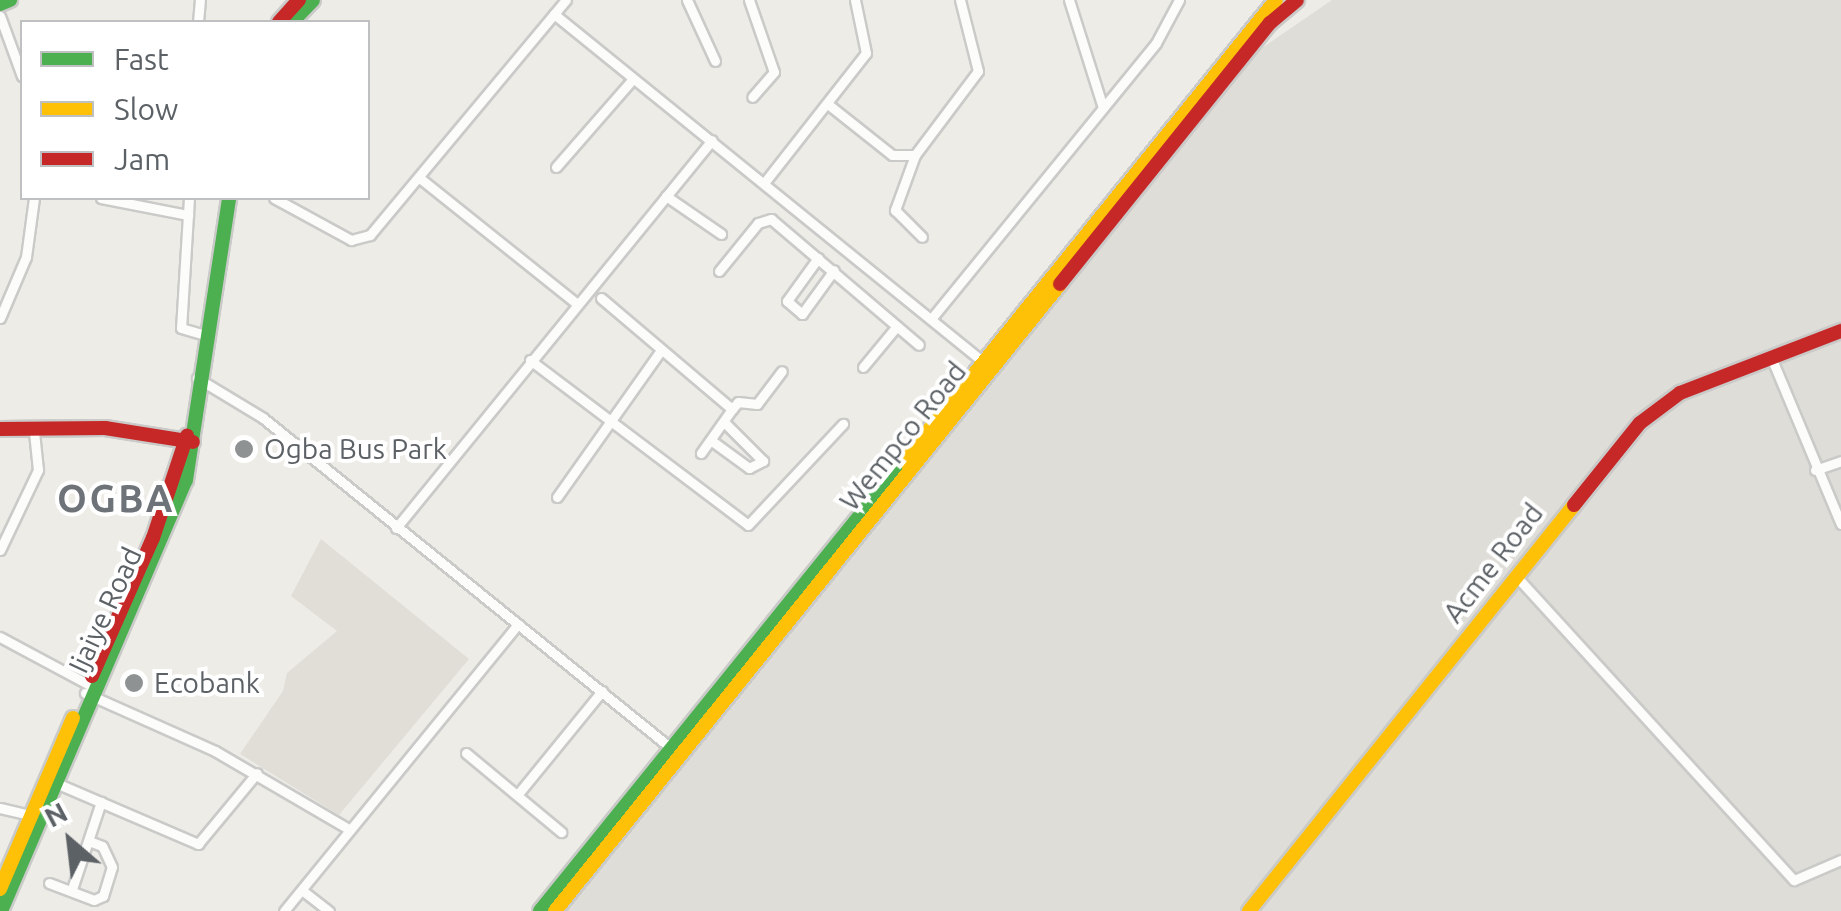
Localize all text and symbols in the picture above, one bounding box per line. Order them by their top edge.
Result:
legend [20,20,370,200]
text: Fast [114,42,169,76]
text: Slow [114,92,178,126]
text: Jam [114,142,170,176]
street label: Wempco Road [833,355,973,517]
place label: Ogba Bus Park [264,432,447,466]
marker: Ogba Bus Park [233,438,255,460]
district label: OGBA [57,476,175,522]
street label: Acme Road [1436,497,1550,629]
street label: Ijaiye Road [61,542,149,678]
place label: Ecobank [154,666,260,700]
marker: Ecobank [123,672,145,694]
north arrow [20,791,120,891]
text: N [39,795,72,833]

